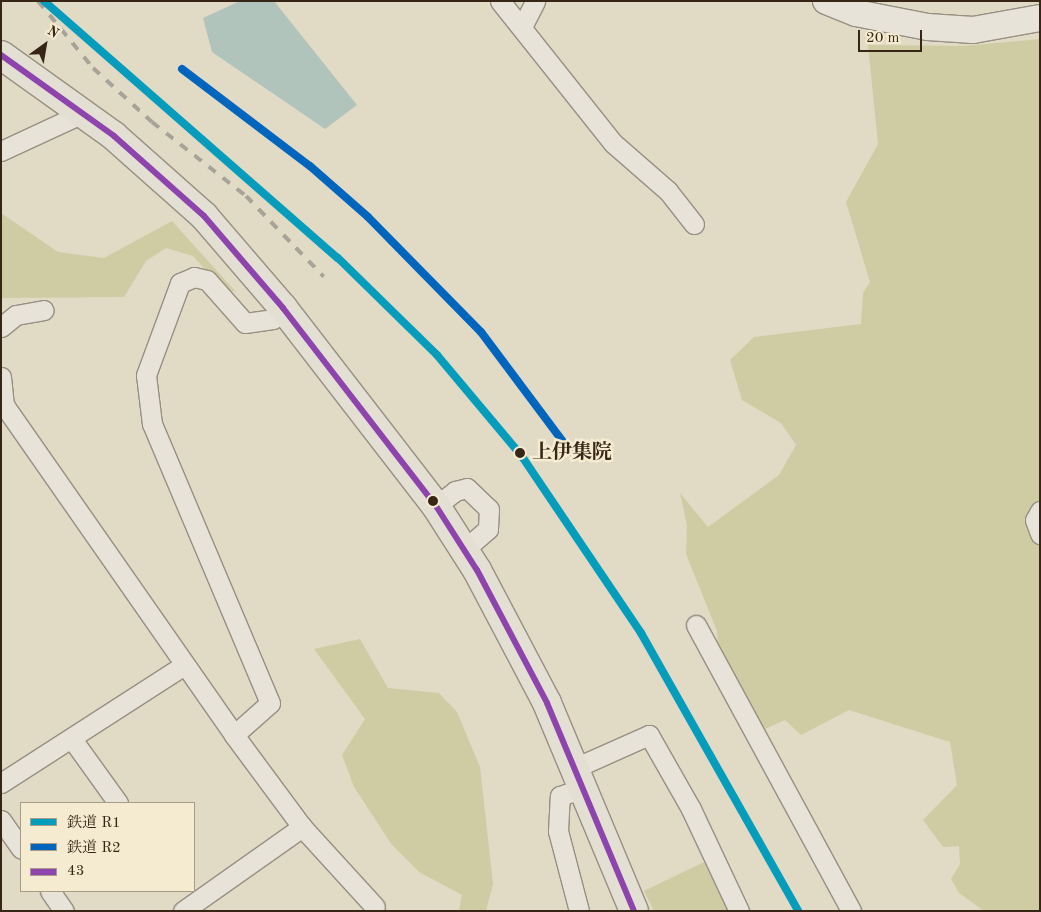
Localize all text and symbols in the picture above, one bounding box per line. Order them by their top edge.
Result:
north arrow [20,20,70,70]
scale bar [861,20,925,52]
text: N [45,24,61,41]
text: 20 m [866,31,900,46]
place label: 上伊集院 [532,441,612,465]
marker: 上伊集院 [511,444,529,462]
unlabelled marker [428,496,438,506]
legend [20,802,195,892]
text: 鉄道 R1 [67,816,121,831]
text: 鉄道 R2 [67,841,121,856]
text: 43 [67,864,84,879]

